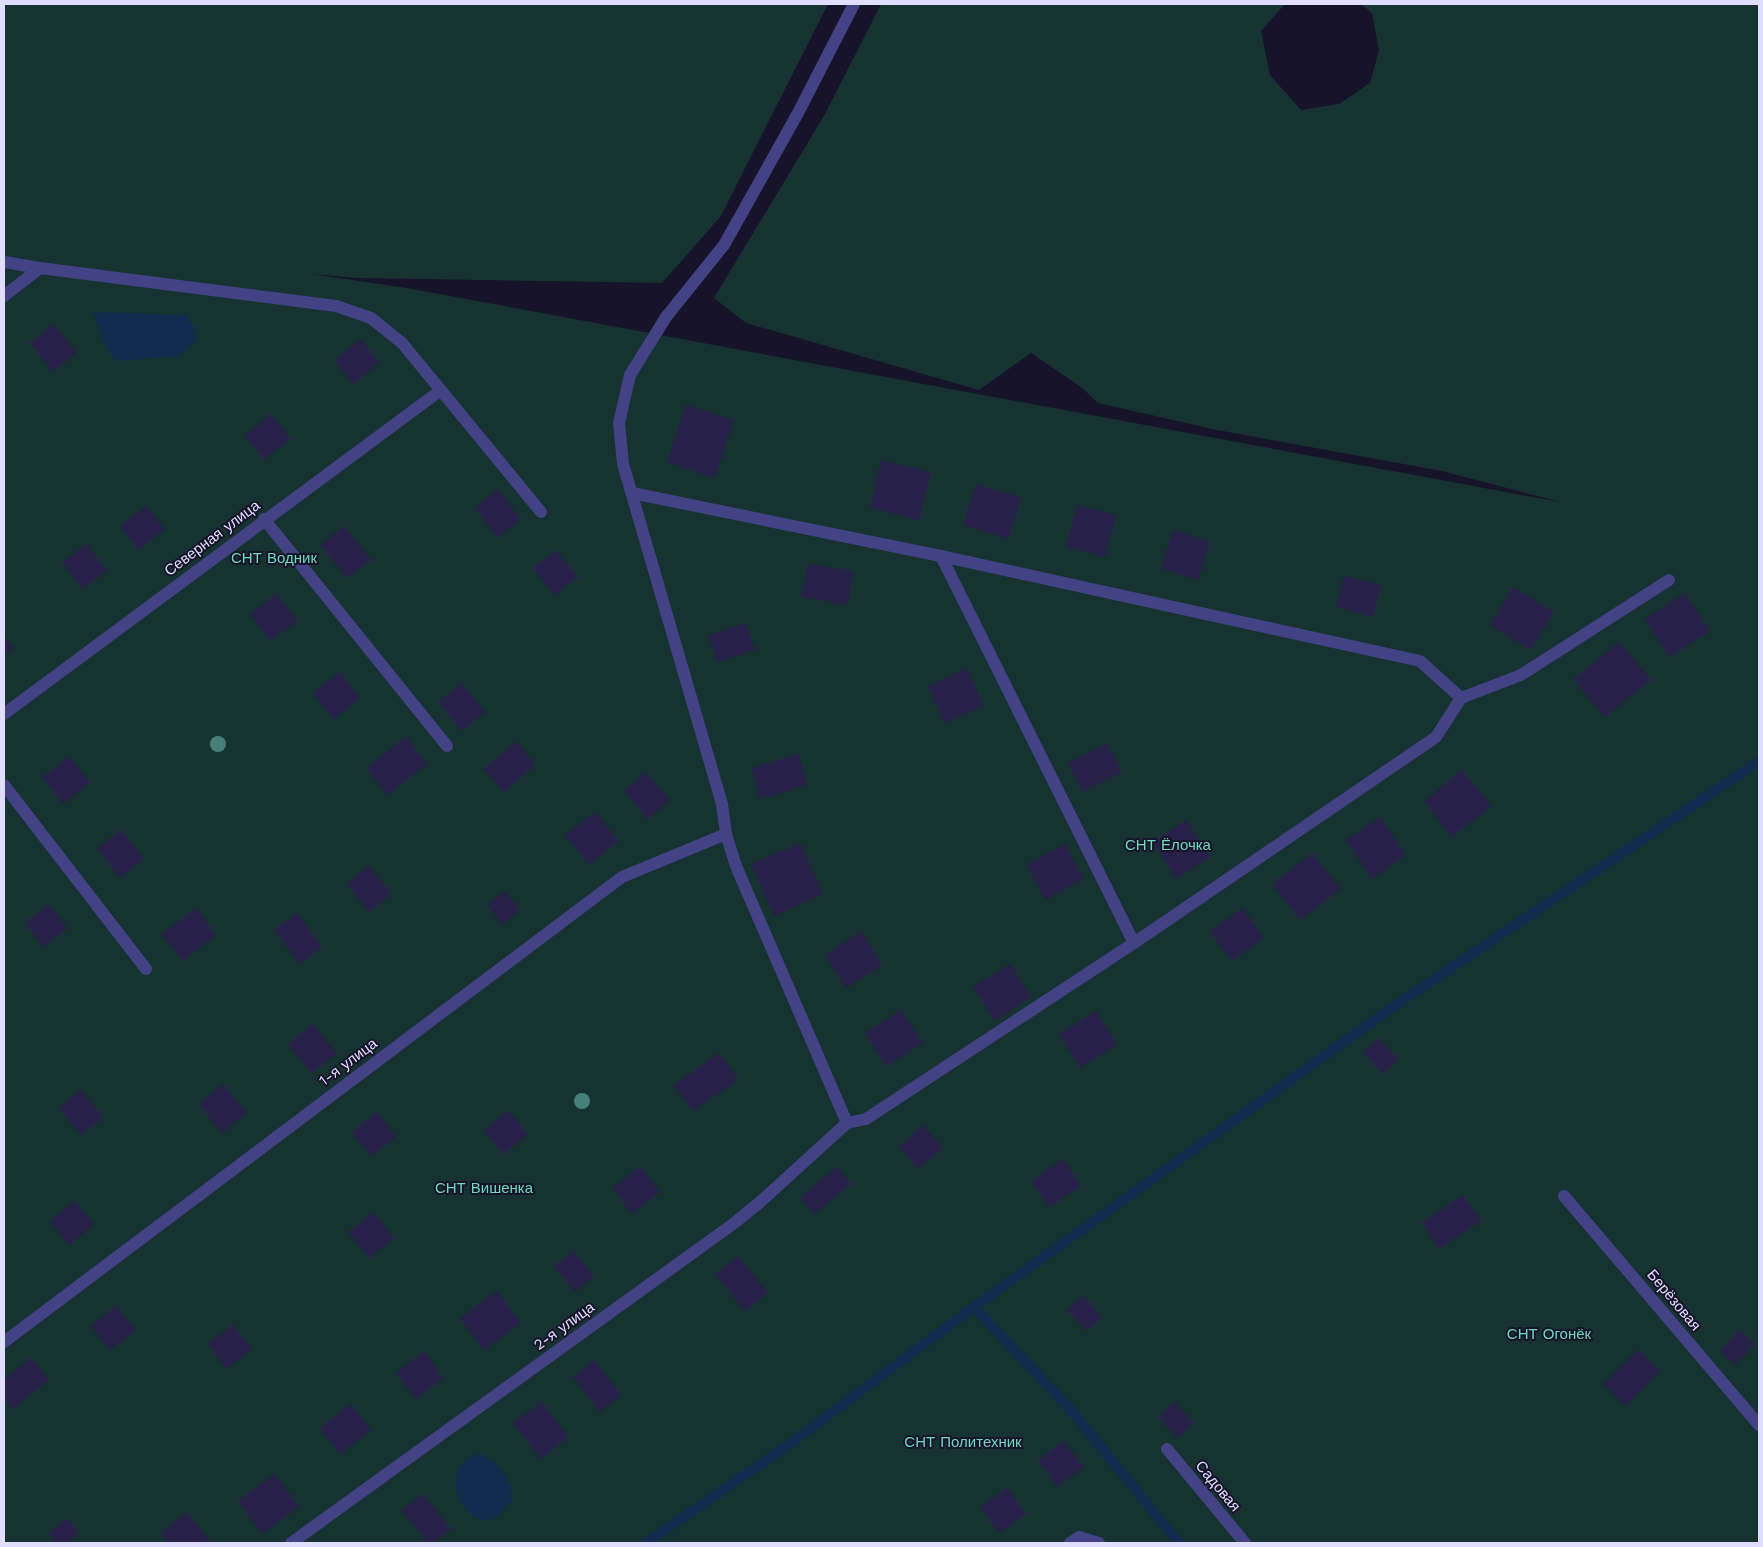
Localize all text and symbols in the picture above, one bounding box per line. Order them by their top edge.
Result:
street label: Северная улица [161,496,264,580]
park label: СНТ Водник [231,549,317,567]
park label: СНТ Ёлочка [1125,836,1212,854]
street label: 1-я улица [315,1034,381,1090]
park label: СНТ Вишенка [435,1179,534,1197]
street label: Берёзовая [1643,1266,1705,1334]
street label: 2-я улица [530,1298,598,1354]
park label: СНТ Огонёк [1507,1325,1592,1343]
park label: СНТ Политехник [904,1433,1022,1451]
street label: Садовая [1192,1457,1244,1515]

